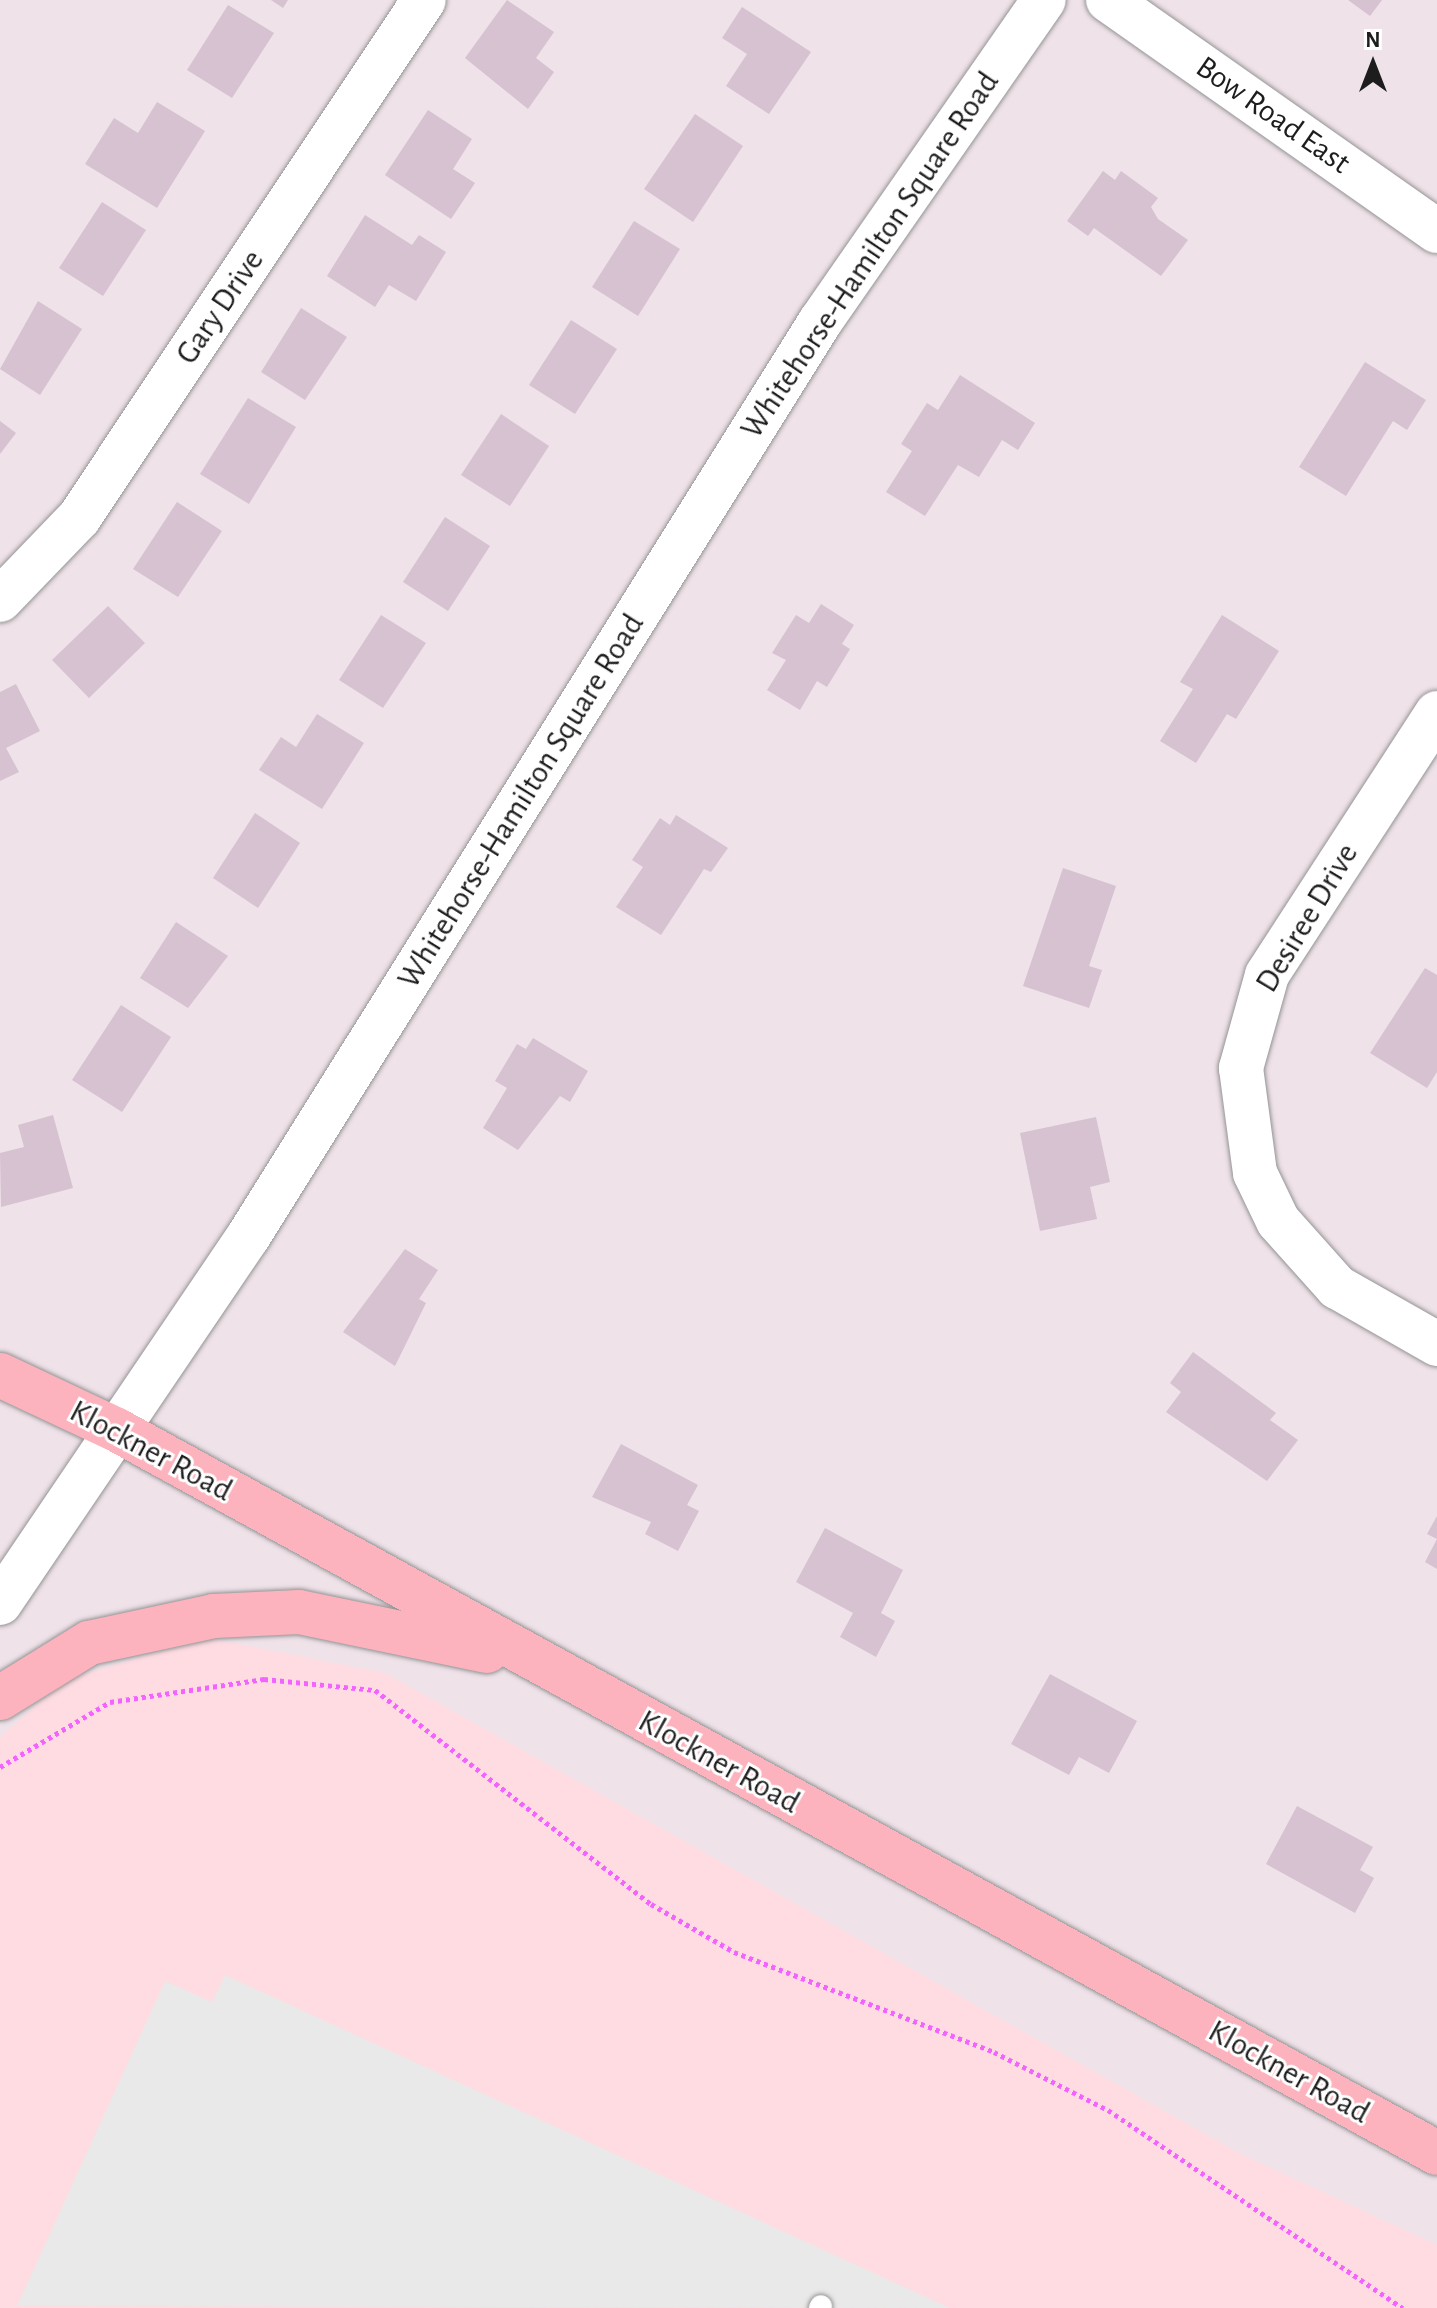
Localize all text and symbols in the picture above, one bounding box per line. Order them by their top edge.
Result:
north arrow [1333,24,1413,104]
text: N [1365,29,1381,51]
street label: Bow Road East [1188,48,1358,182]
street label: Whitehorse-Hamilton Square Road [733,64,1007,446]
street label: Gary Drive [168,243,272,371]
street label: Whitehorse-Hamilton Square Road [390,607,652,995]
street label: Desiree Drive [1248,837,1366,999]
street label: Klockner Road [63,1392,239,1510]
street label: Klockner Road [632,1702,806,1822]
street label: Klockner Road [1202,2012,1376,2132]

